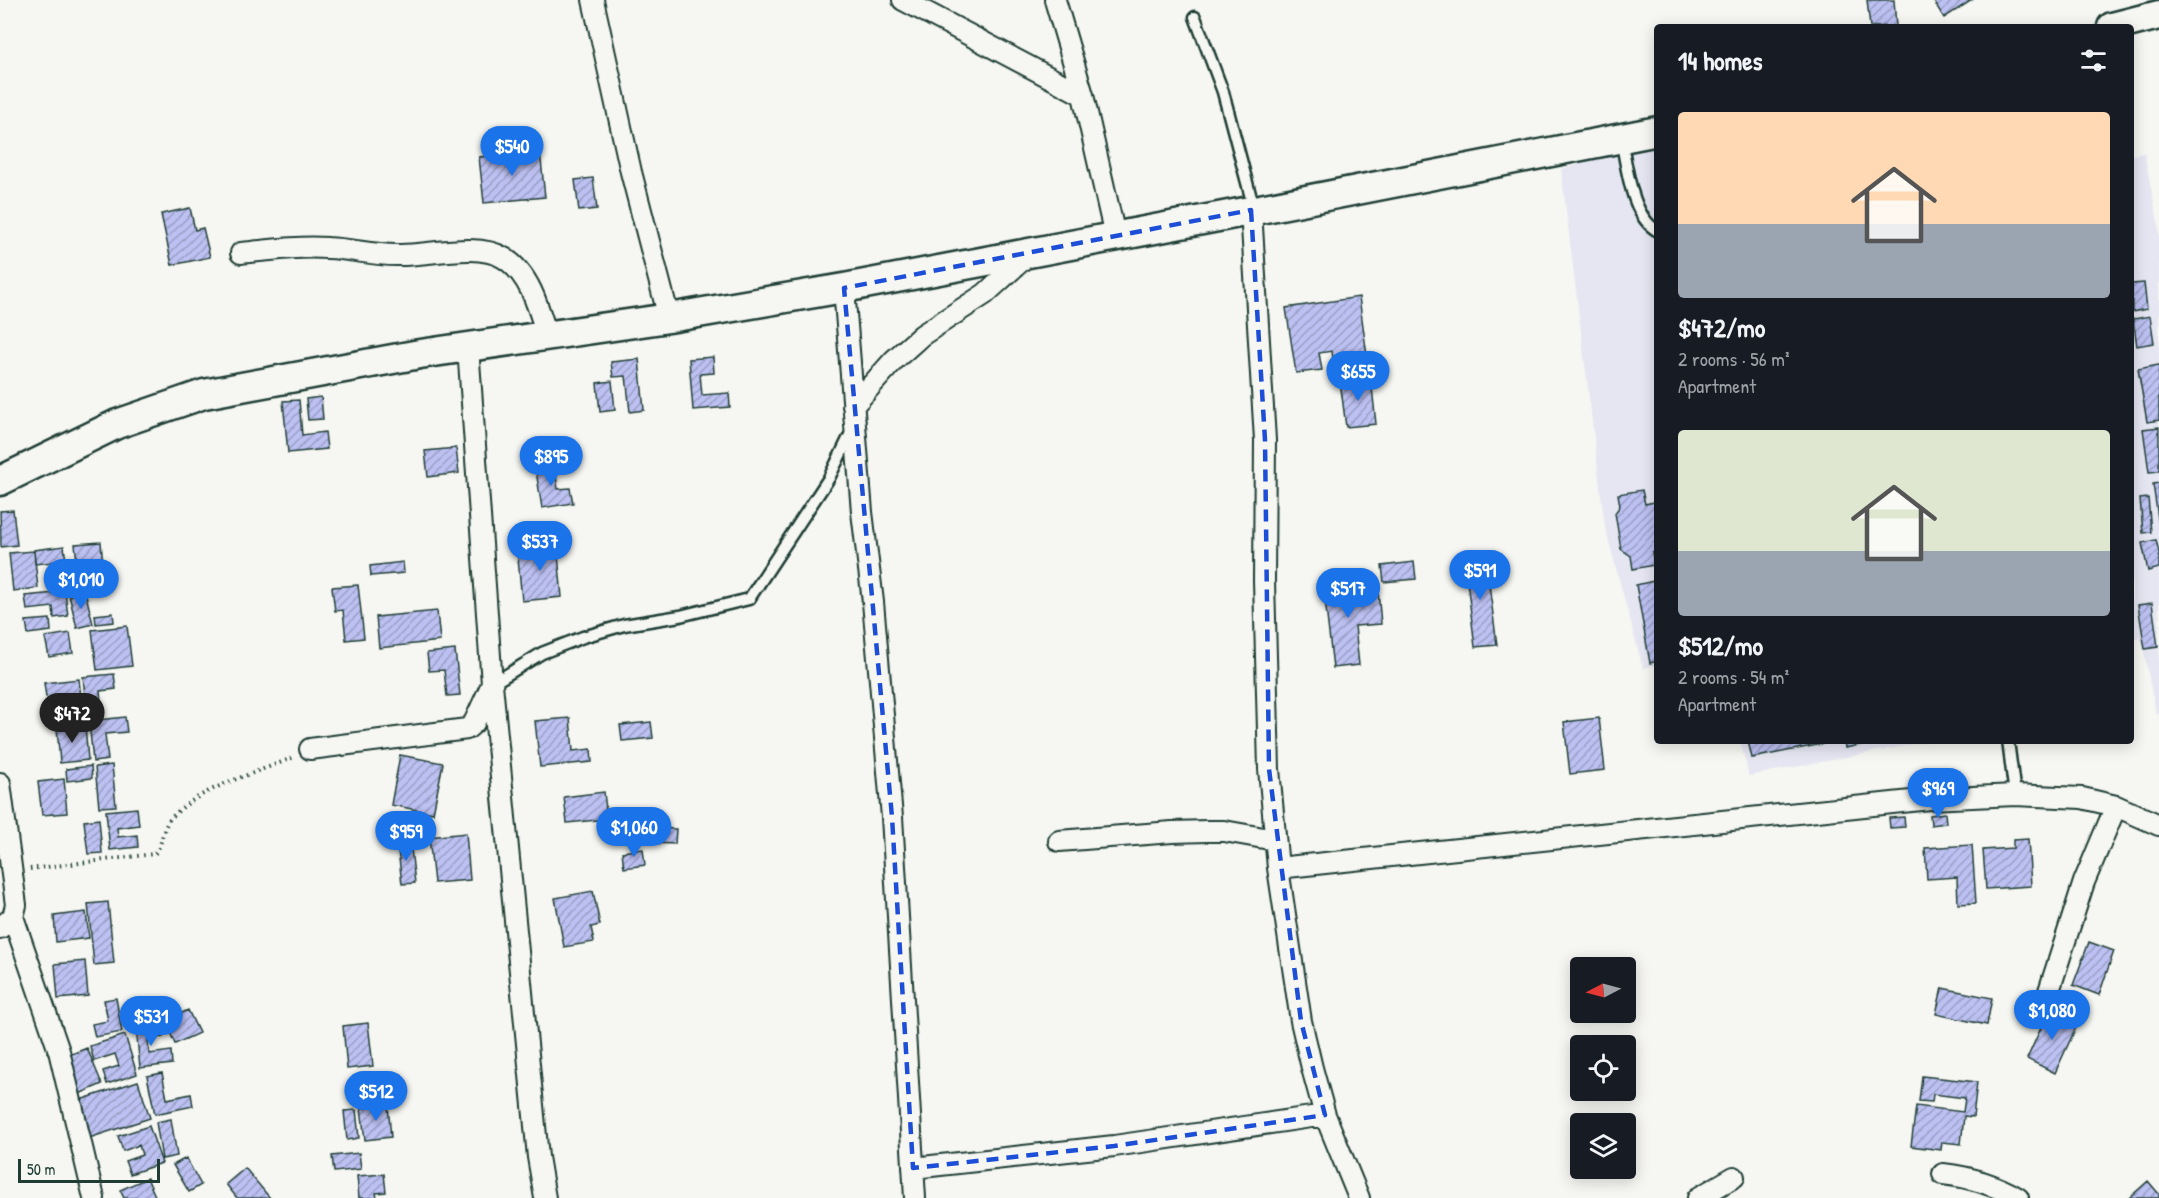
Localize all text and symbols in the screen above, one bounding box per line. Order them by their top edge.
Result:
text: 14 homes [1678,43,1763,78]
icon: filters [2077,44,2110,77]
pin: $540 [476,126,548,177]
text: $540 [494,132,530,159]
icon: home [1840,151,1948,259]
text: $472/mo [1678,310,1765,345]
text: 2 rooms · 56 m² [1678,345,1790,372]
pin: $655 [1322,351,1394,402]
text: $655 [1340,357,1376,384]
text: Apartment [1678,372,1756,399]
pin: $895 [515,436,587,487]
text: $895 [534,442,568,469]
icon: home [1840,469,1948,577]
pin: $537 [504,521,576,572]
text: $537 [521,527,559,554]
pin: $591 [1444,550,1516,601]
text: $591 [1463,556,1497,583]
pin: $1,010 [32,559,130,610]
text: $1,010 [58,565,104,592]
pin: $517 [1312,568,1384,619]
text: $517 [1330,574,1366,601]
text: $512/mo [1678,628,1763,663]
text: 2 rooms · 54 m² [1678,663,1789,690]
text: Apartment [1678,690,1756,717]
pin: $472 [36,693,108,744]
text: $472 [54,699,90,726]
pin: $969 [1902,768,1974,819]
text: $969 [1922,774,1954,801]
pin: $1,060 [585,807,683,858]
pin: $959 [370,811,442,862]
text: $1,060 [610,813,658,840]
text: $959 [389,817,423,844]
north arrow [1570,957,1636,1023]
map controls [1570,957,1636,1179]
pin: $1,080 [2003,990,2101,1041]
pin: $531 [115,996,187,1047]
text: $1,080 [2028,996,2076,1023]
text: $531 [134,1002,168,1029]
button: locate [1570,1035,1636,1101]
pin: $512 [340,1071,412,1122]
text: $512 [358,1077,394,1104]
button: layers [1570,1113,1636,1179]
scale bar [18,1156,160,1184]
text: 50 m [27,1158,56,1180]

